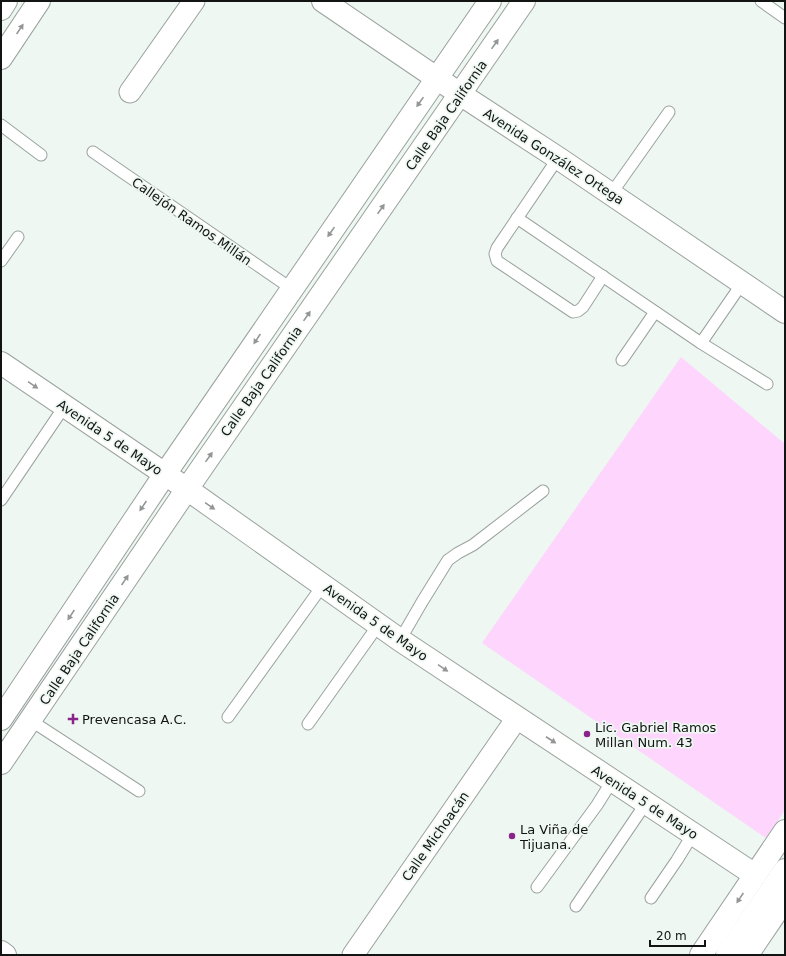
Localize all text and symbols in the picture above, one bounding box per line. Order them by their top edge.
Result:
one-way arrow [16,24,24,35]
one-way arrow [491,39,499,49]
street label: Calle Baja California [403,57,490,173]
one-way arrow [416,97,424,107]
street label: Avenida González Ortega [481,105,627,208]
street label: Callejón Ramos Millán [129,174,254,268]
one-way arrow [377,203,385,214]
one-way arrow [327,227,335,238]
one-way arrow [303,310,311,321]
street label: Calle Baja California [218,323,305,439]
one-way arrow [253,334,261,345]
one-way arrow [28,381,38,389]
street label: Avenida 5 de Mayo [54,397,165,478]
one-way arrow [205,452,213,462]
one-way arrow [139,501,147,512]
one-way arrow [205,501,215,509]
one-way arrow [121,575,129,586]
street label: Avenida 5 de Mayo [321,581,431,664]
street label: Calle Baja California [37,591,122,708]
one-way arrow [67,609,75,620]
one-way arrow [438,664,448,672]
place label: Prevencasa A.C. [82,712,187,727]
marker: Prevencasa A.C. [67,713,79,725]
place label: Lic. Gabriel Ramos Millan Num. 43 [595,720,717,750]
marker: Lic. Gabriel Ramos Millan Num. 43 [582,729,592,739]
one-way arrow [545,737,557,744]
street label: Avenida 5 de Mayo [589,762,701,842]
street label: Calle Michoacán [399,789,472,884]
place label: La Viña de Tijuana. [519,822,588,852]
marker: La Viña de Tijuana. [507,831,517,841]
one-way arrow [736,893,744,903]
scale bar [650,922,705,948]
text: 20 m [656,929,687,943]

